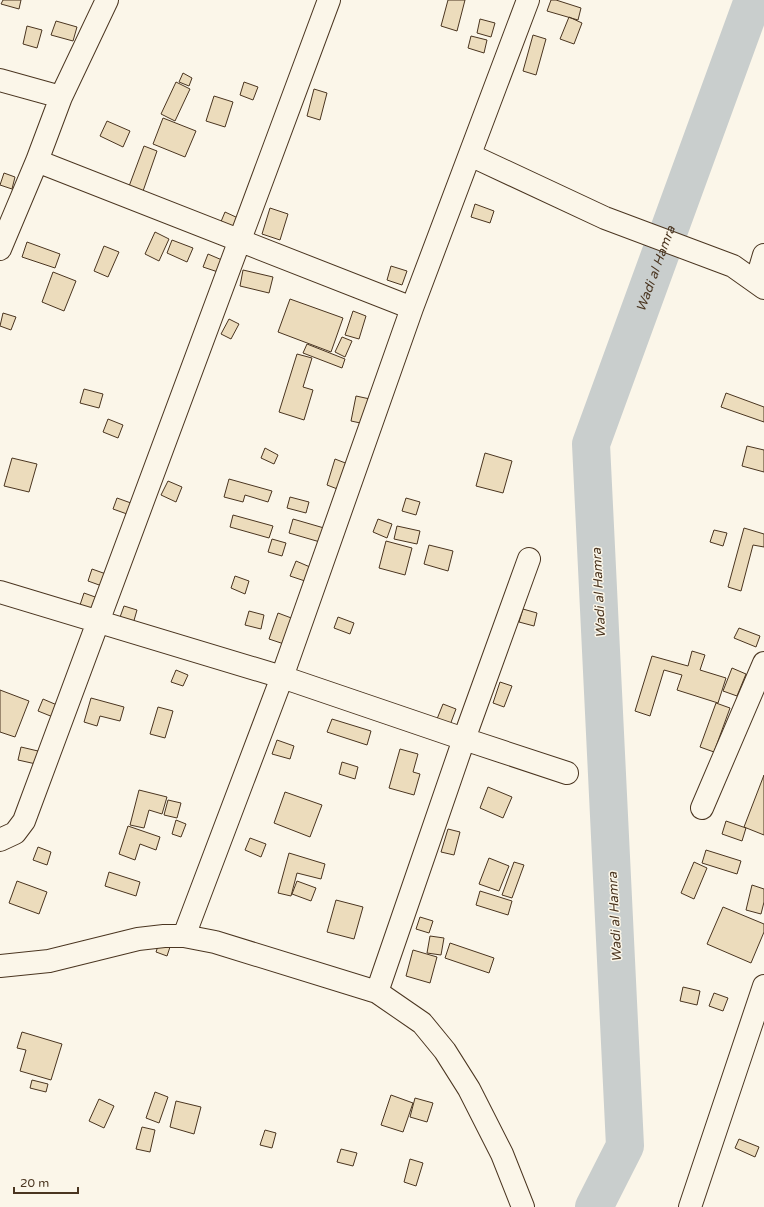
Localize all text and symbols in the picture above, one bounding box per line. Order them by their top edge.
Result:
water label: Wadi al Hamra [633,223,679,314]
water label: Wadi al Hamra [589,547,609,638]
water label: Wadi al Hamra [605,871,625,962]
scale bar [14,1169,78,1195]
text: 20 m [20,1176,49,1190]

